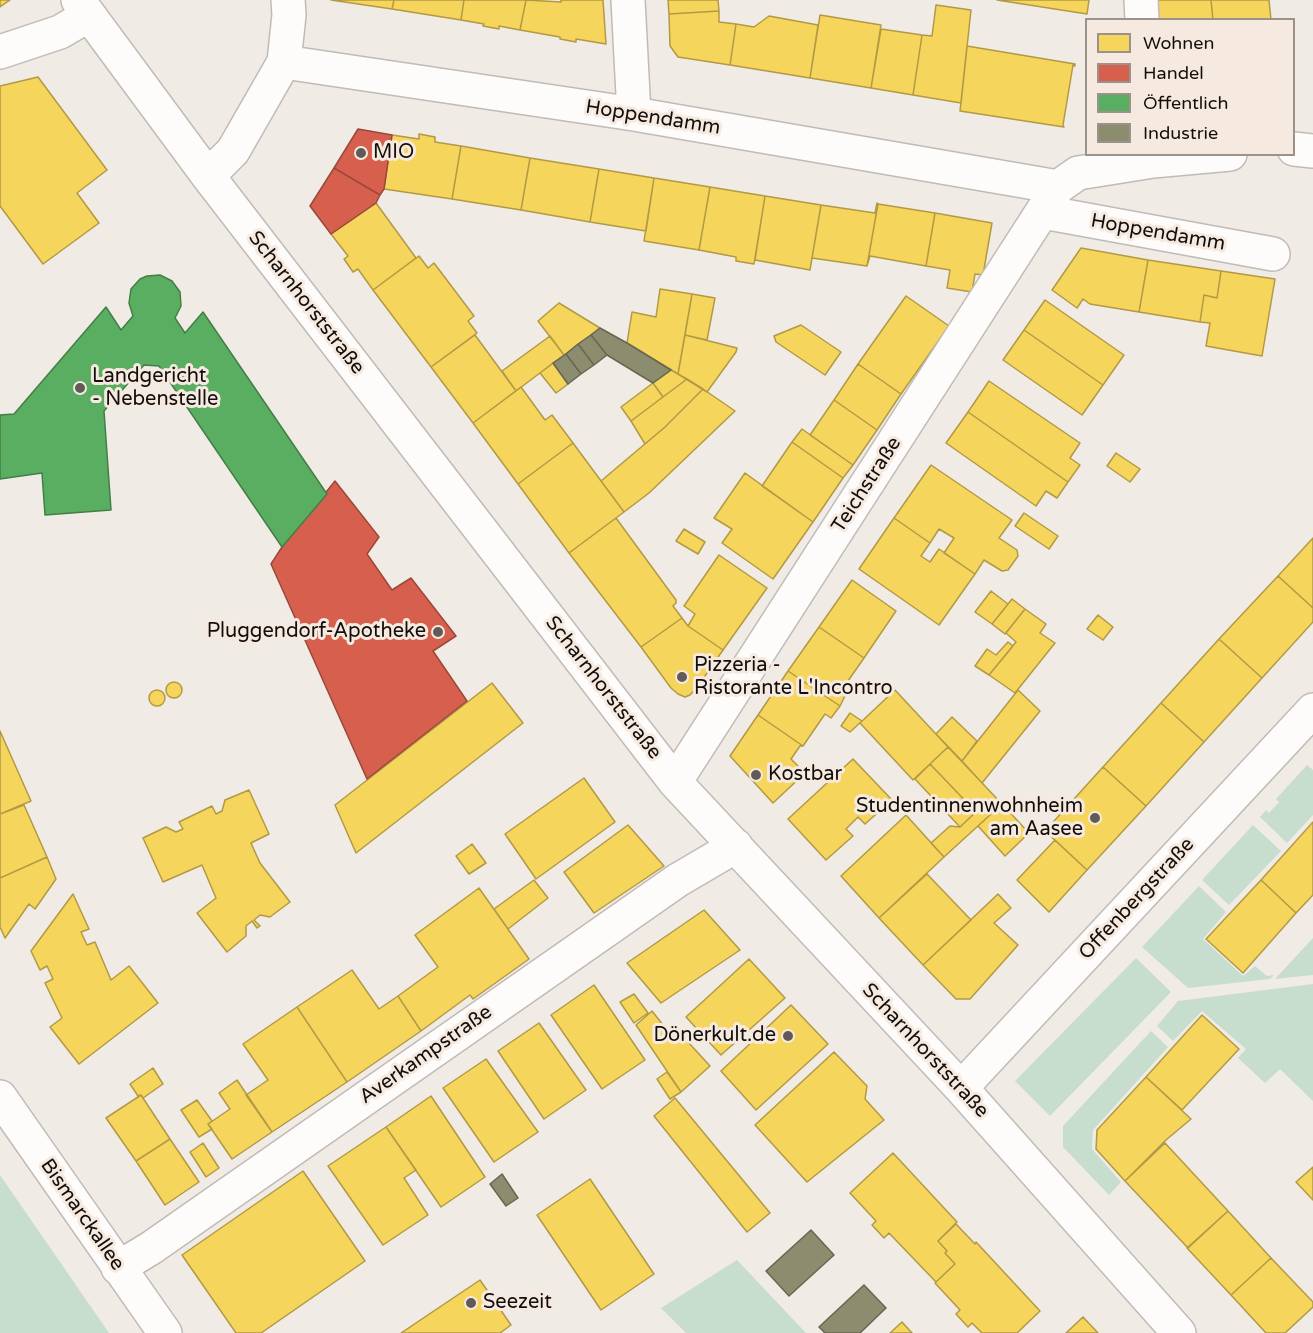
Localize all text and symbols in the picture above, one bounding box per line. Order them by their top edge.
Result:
legend [1085,18,1295,156]
text: Wohnen [1143,32,1214,54]
text: Handel [1143,62,1204,84]
text: Öffentlich [1143,92,1228,114]
street label: Hoppendamm [584,95,722,141]
text: Industrie [1143,122,1218,144]
place label: MIO [373,141,414,165]
marker: MIO [354,146,368,160]
street label: Hoppendamm [1089,209,1227,257]
street label: Scharnhorststraße [243,227,369,379]
place label: Landgericht - Nebenstelle [92,365,218,412]
marker: Landgericht - Nebenstelle [73,381,87,395]
street label: Teichstraße [827,433,907,537]
street label: Scharnhorststraße [540,612,666,764]
place label: Pluggendorf-Apotheke [207,620,426,644]
marker: Pluggendorf-Apotheke [431,625,445,639]
place label: Pizzeria - Ristorante L'Incontro [694,654,893,701]
marker: Pizzeria - Ristorante L'Incontro [675,670,689,684]
place label: Kostbar [768,763,842,787]
marker: Kostbar [749,768,763,782]
place label: Studentinnenwohnheim am Aasee [856,795,1083,842]
marker: Studentinnenwohnheim am Aasee [1088,811,1102,825]
street label: Offenbergstraße [1074,833,1200,965]
street label: Scharnhorststraße [857,979,993,1123]
street label: Averkampstraße [355,1000,497,1110]
place label: Dönerkult.de [653,1024,776,1048]
marker: Dönerkult.de [781,1029,795,1043]
street label: Bismarckallee [35,1155,129,1275]
place label: Seezeit [483,1291,552,1315]
marker: Seezeit [464,1296,478,1310]

